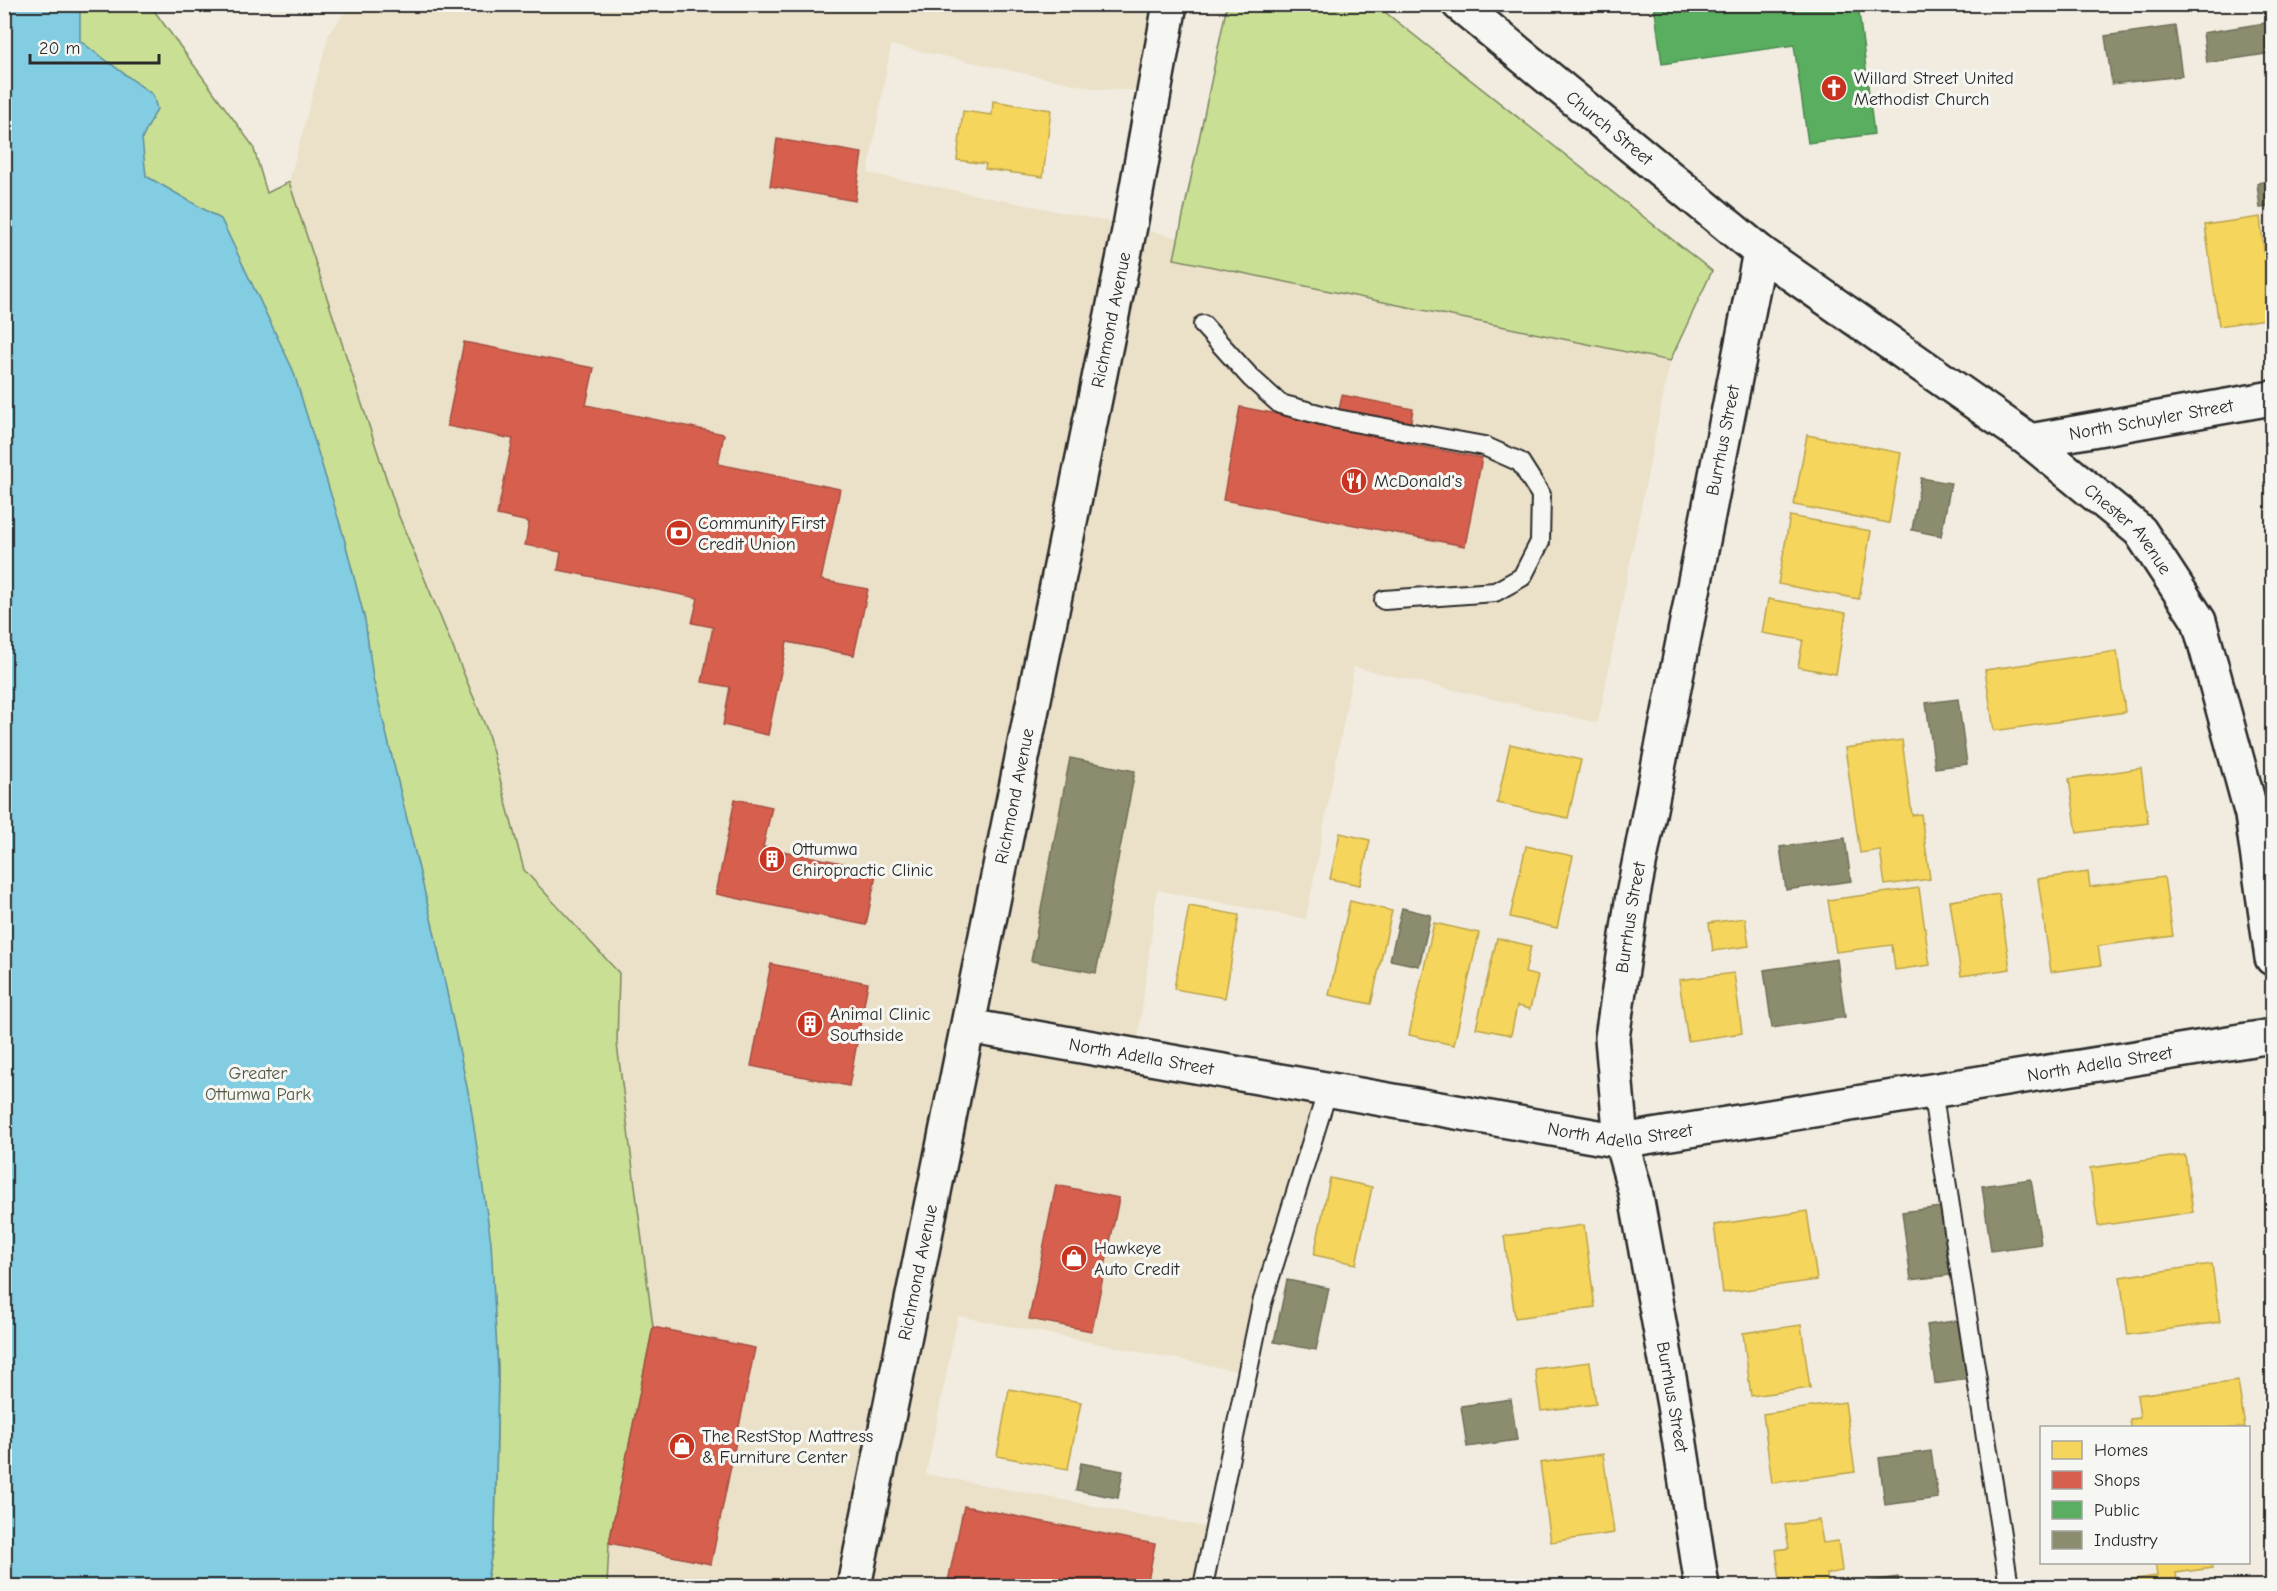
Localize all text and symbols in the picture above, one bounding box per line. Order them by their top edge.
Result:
scale bar [30,27,159,65]
text: 20 m [39,38,80,59]
place label: Willard Street United Methodist Church [1854,68,2014,110]
church icon: Willard Street United Methodist Church [1819,73,1849,103]
street label: Church Street [1562,86,1658,170]
street label: Richmond Avenue [1087,250,1135,390]
street label: Burrhus Street [1702,382,1744,497]
street label: North Schuyler Street [2067,394,2236,444]
restaurant icon: McDonald's [1339,466,1369,496]
place label: McDonald's [1374,471,1462,492]
street label: Chester Avenue [2080,479,2176,578]
place label: Community First Credit Union [698,513,826,555]
bank icon: Community First Credit Union [664,518,694,548]
street label: Richmond Avenue [990,726,1038,866]
place label: Ottumwa Chiropractic Clinic [792,839,934,881]
building icon: Ottumwa Chiropractic Clinic [757,844,787,874]
street label: Burrhus Street [1611,859,1650,974]
place label: Animal Clinic Southside [830,1004,931,1046]
building icon: Animal Clinic Southside [795,1009,825,1039]
street label: North Adella Street [1067,1033,1216,1080]
street label: North Adella Street [2026,1042,2175,1086]
park label: Greater Ottumwa Park [205,1063,311,1105]
street label: North Adella Street [1546,1118,1695,1152]
street label: Richmond Avenue [894,1203,942,1342]
place label: Hawkeye Auto Credit [1094,1238,1180,1280]
shop icon: Hawkeye Auto Credit [1059,1243,1089,1273]
street label: Burrhus Street [1652,1340,1692,1455]
place label: The RestStop Mattress & Furniture Center [702,1426,873,1468]
legend [2040,1426,2250,1564]
shop icon: The RestStop Mattress & Furniture Center [667,1431,697,1461]
text: Homes [2094,1440,2148,1461]
text: Shops [2094,1470,2140,1491]
text: Public [2094,1500,2140,1521]
text: Industry [2094,1530,2159,1551]

